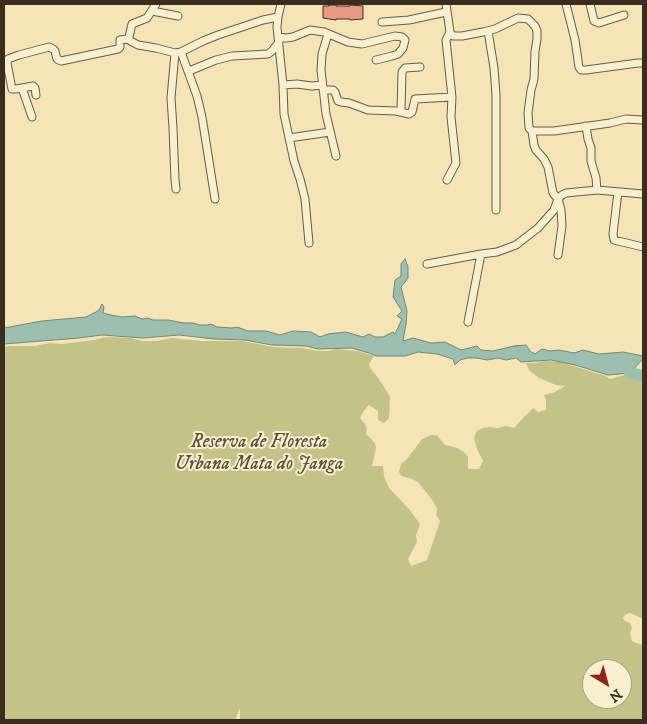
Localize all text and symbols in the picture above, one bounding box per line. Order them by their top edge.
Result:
park label: Reserva de Floresta Urbana Mata do Janga [175,432,343,476]
north arrow [582,659,632,709]
text: N [605,685,625,706]

